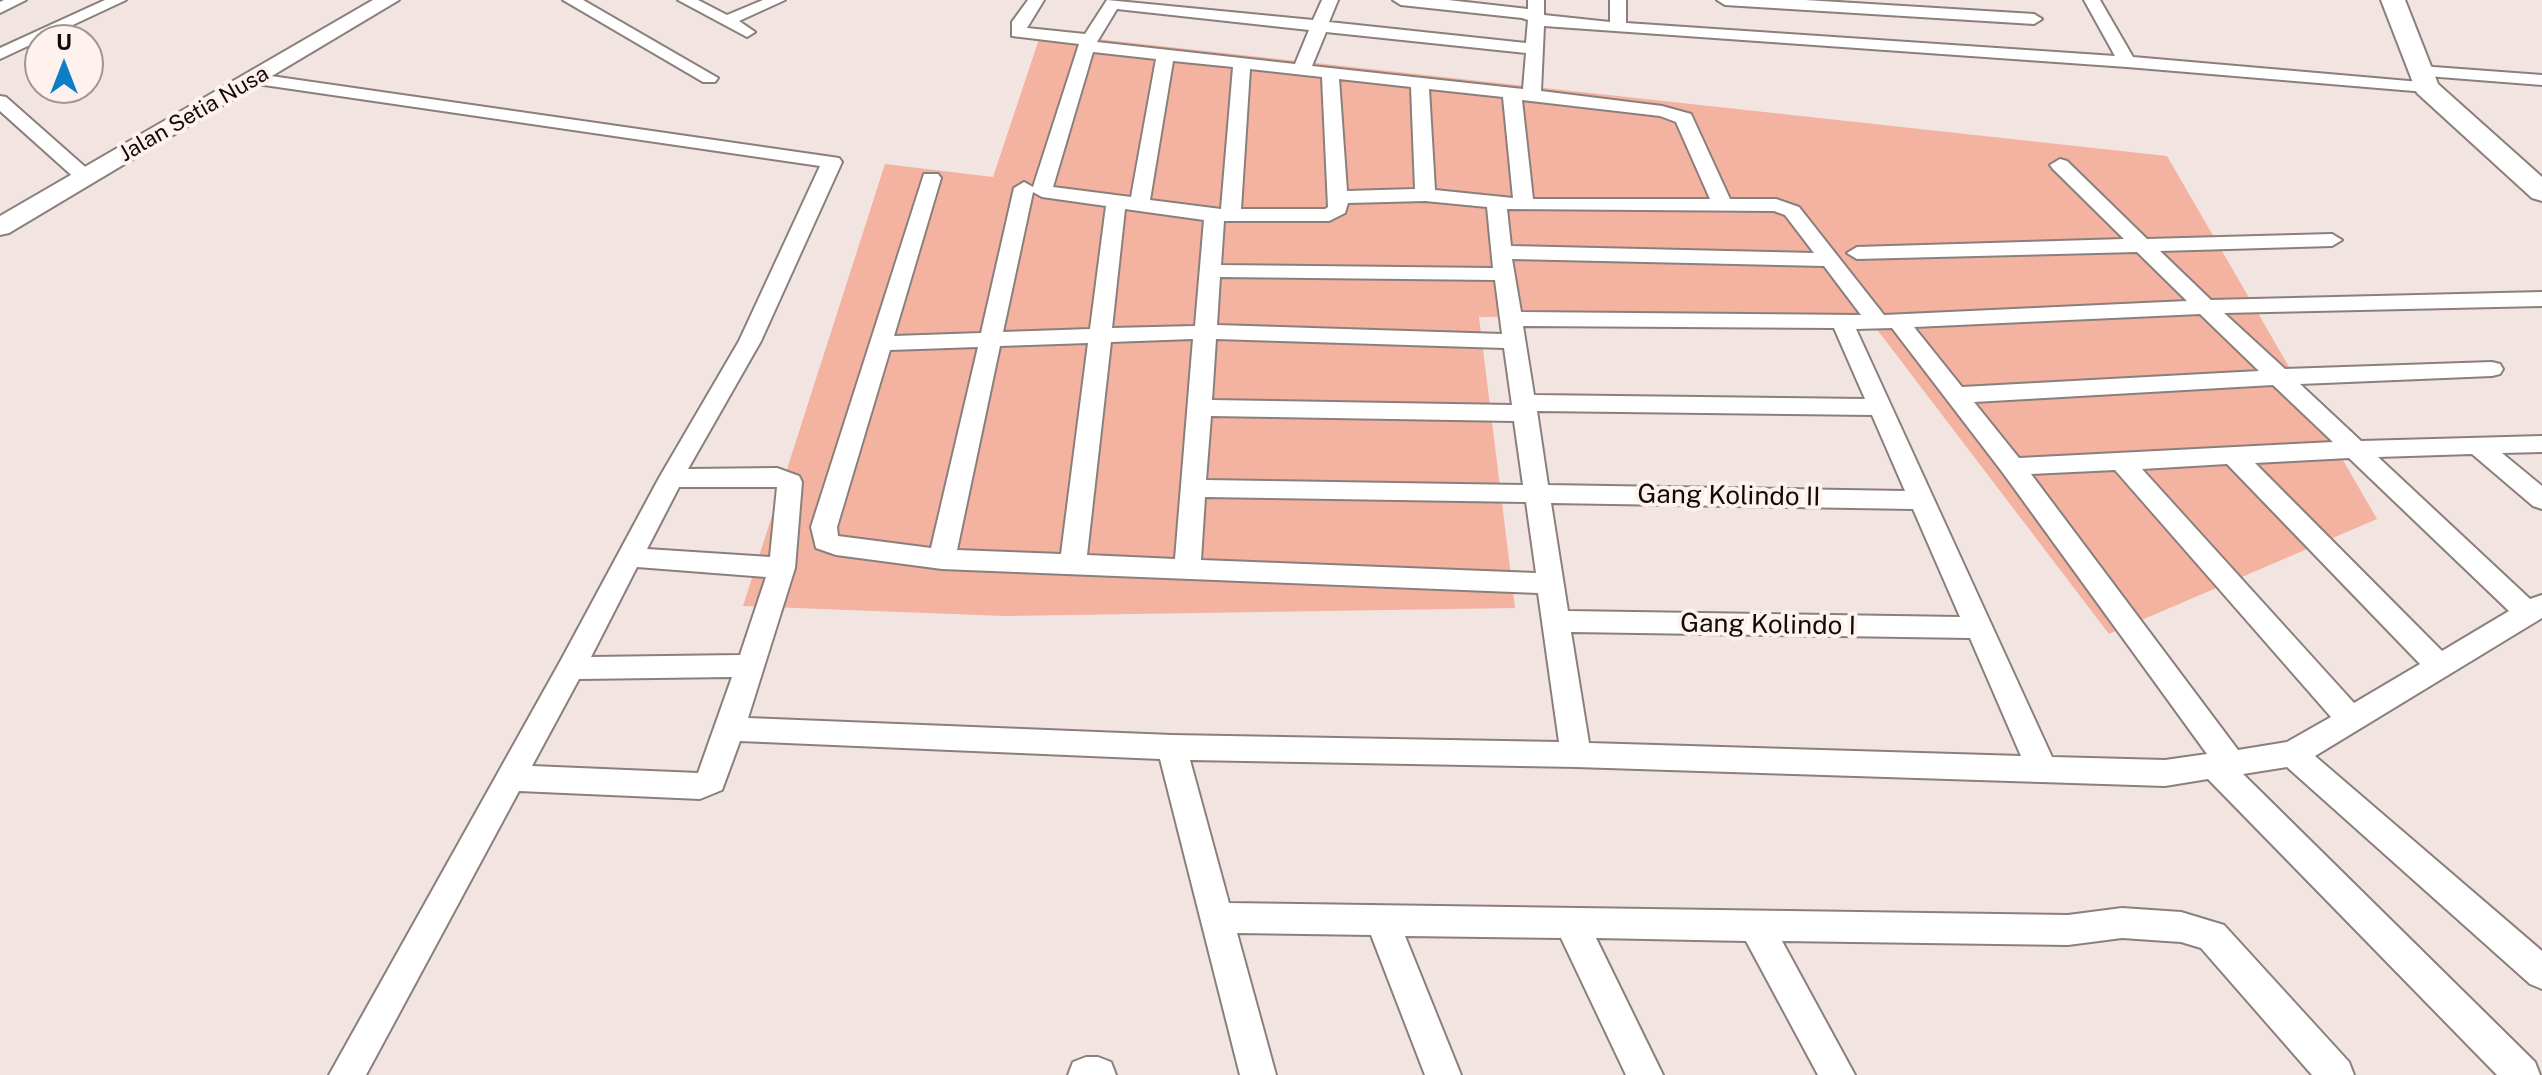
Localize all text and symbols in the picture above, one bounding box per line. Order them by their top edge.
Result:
north arrow [24,24,104,104]
text: U [56,29,72,55]
street label: Jalan Setia Nusa [114,60,274,168]
street label: Gang Kolindo II [1637,479,1821,513]
street label: Gang Kolindo I [1680,608,1856,642]

